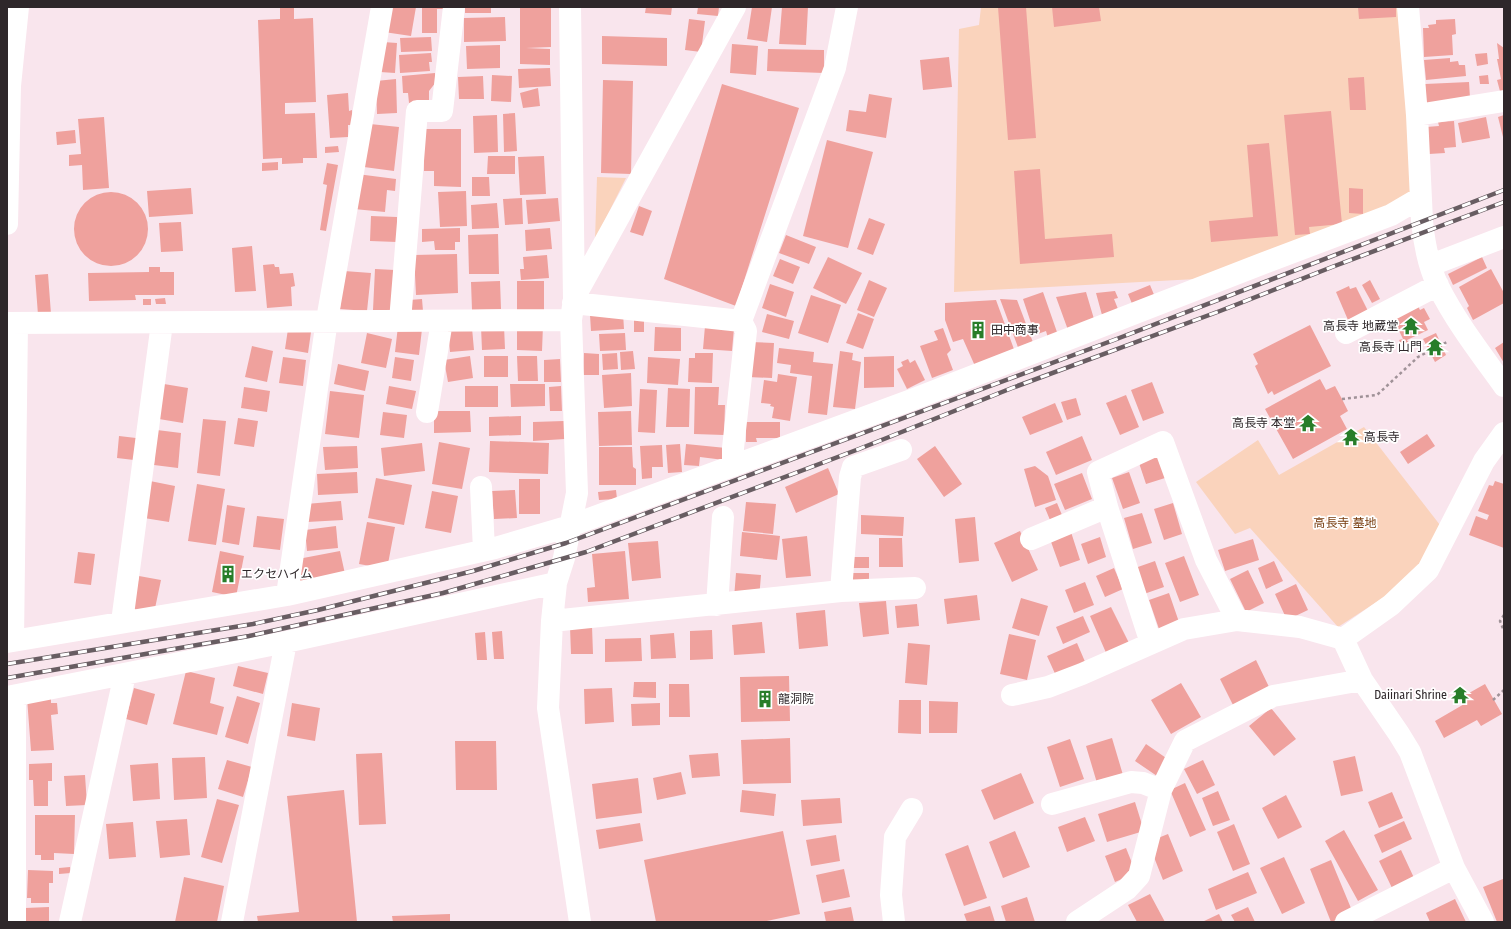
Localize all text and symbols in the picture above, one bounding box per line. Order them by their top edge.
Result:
temple icon: 高長寺 地蔵堂 [1401,316,1421,336]
place label: 高長寺 地蔵堂 [1323,319,1398,333]
building icon: 田中商事 [968,320,988,340]
place label: 田中商事 [991,323,1039,337]
temple icon: 高長寺 山門 [1425,337,1445,357]
place label: 高長寺 山門 [1359,340,1422,354]
temple icon: 高長寺 本堂 [1298,413,1318,433]
place label: 高長寺 本堂 [1232,416,1295,430]
temple icon: 高長寺 [1341,427,1361,447]
place label: 高長寺 [1364,430,1400,444]
park label: 高長寺 墓地 [1314,516,1376,530]
building icon: エクセハイム [218,564,238,584]
place label: エクセハイム [241,567,313,581]
temple icon: Daiinari Shrine [1450,685,1470,705]
place label: Daiinari Shrine [1374,688,1447,702]
building icon: 龍洞院 [755,689,775,709]
place label: 龍洞院 [778,692,814,706]

